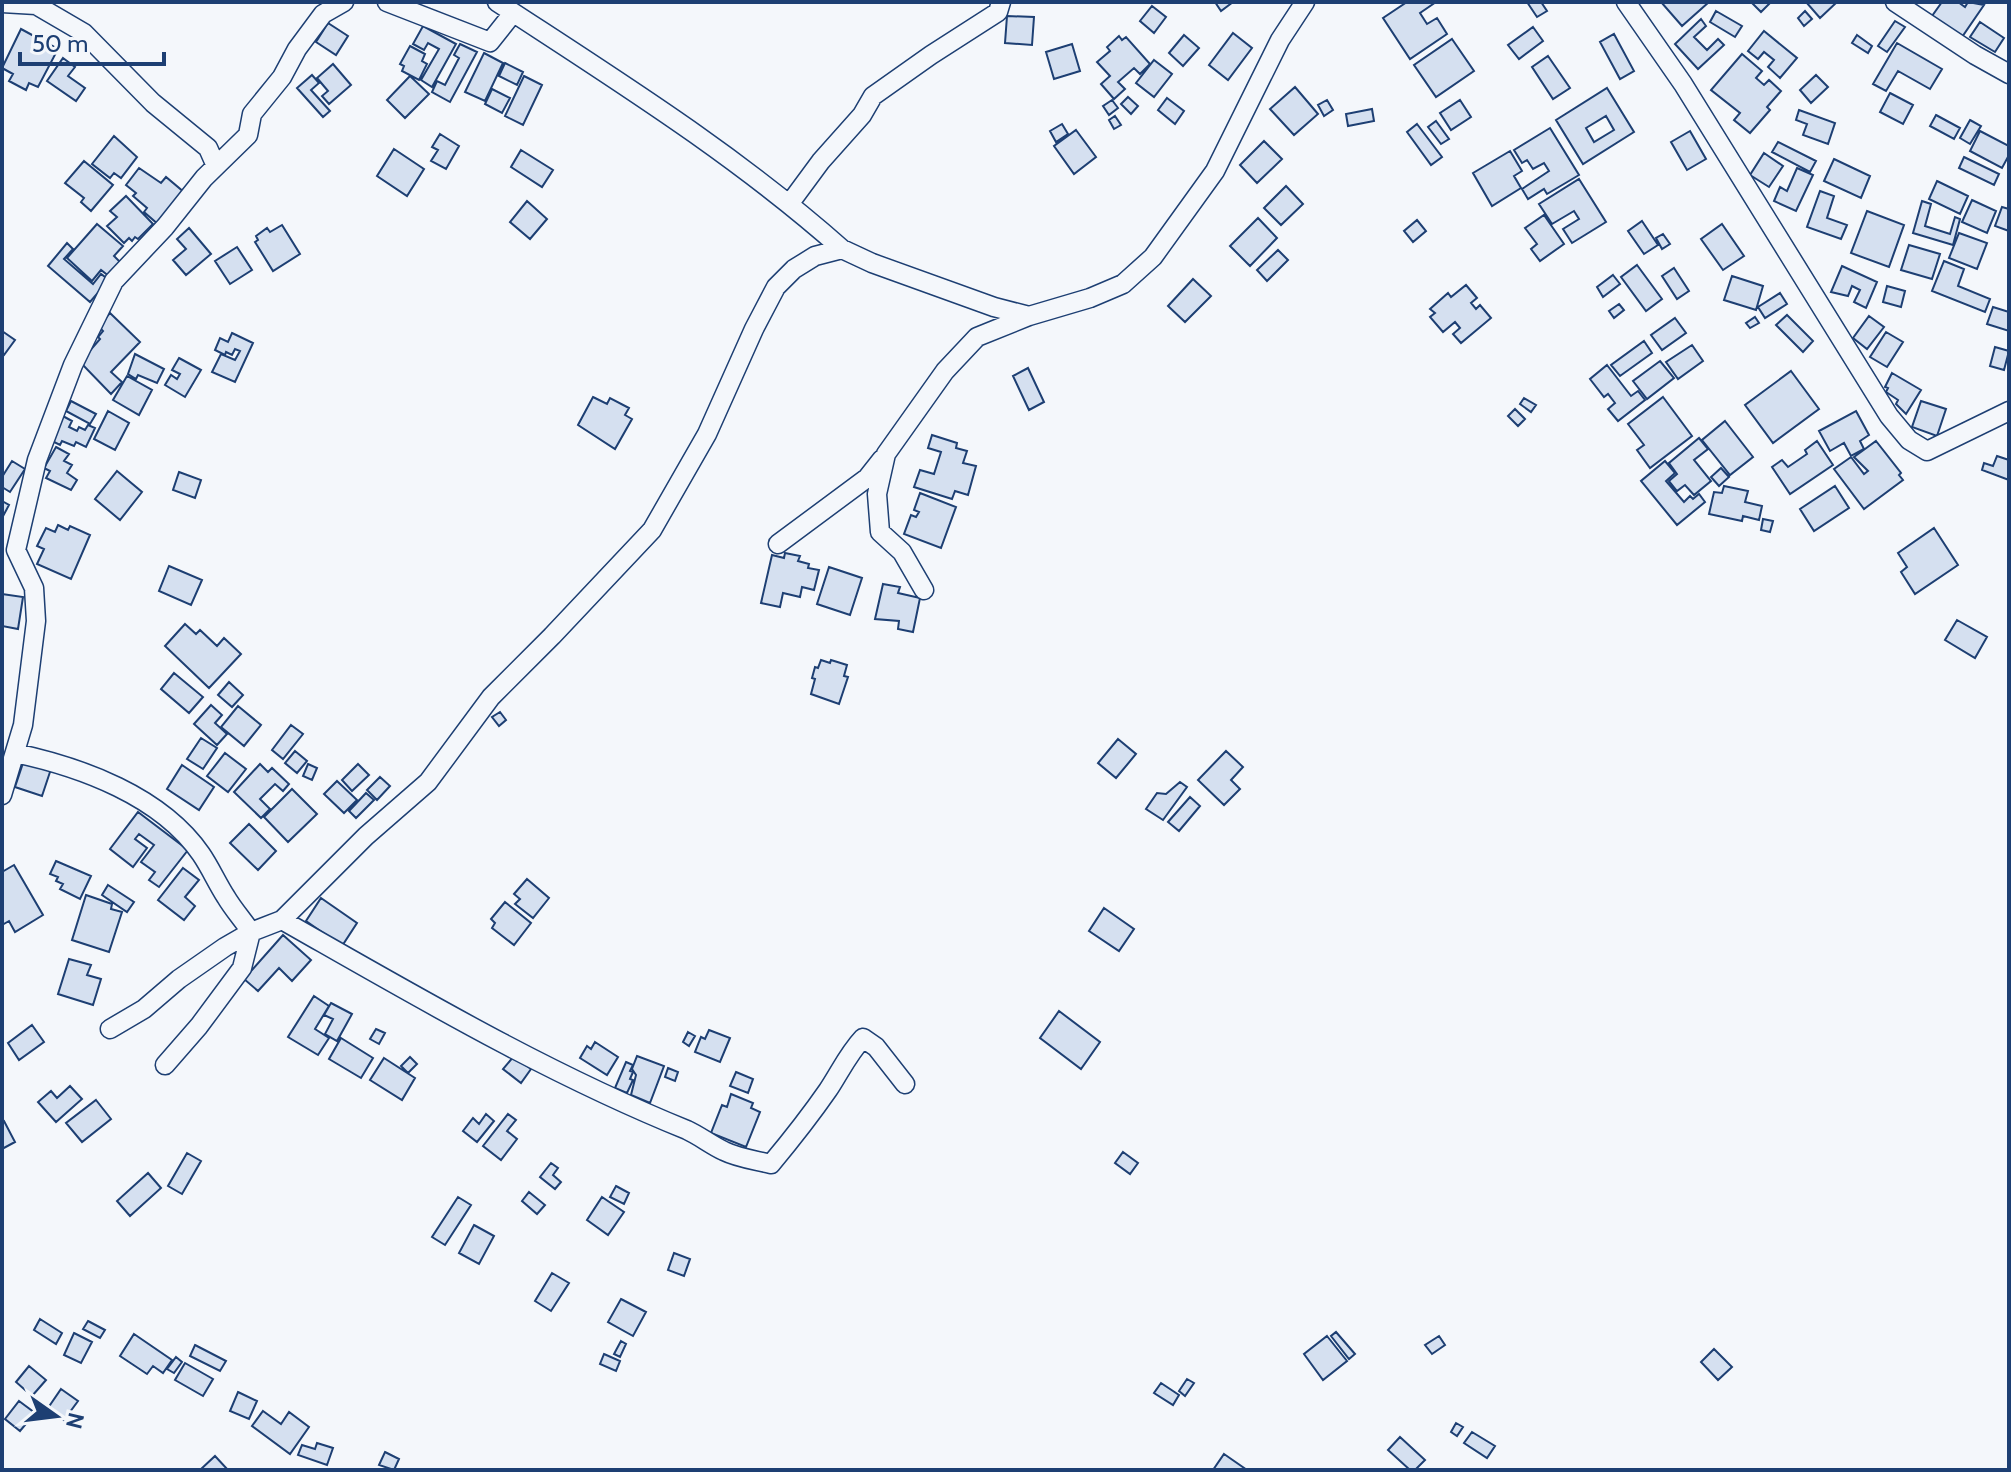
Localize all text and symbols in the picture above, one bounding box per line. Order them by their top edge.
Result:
scale bar [20,16,164,66]
text: 50 m [32,29,88,58]
north arrow [16,1376,96,1456]
text: N [60,1410,90,1432]

